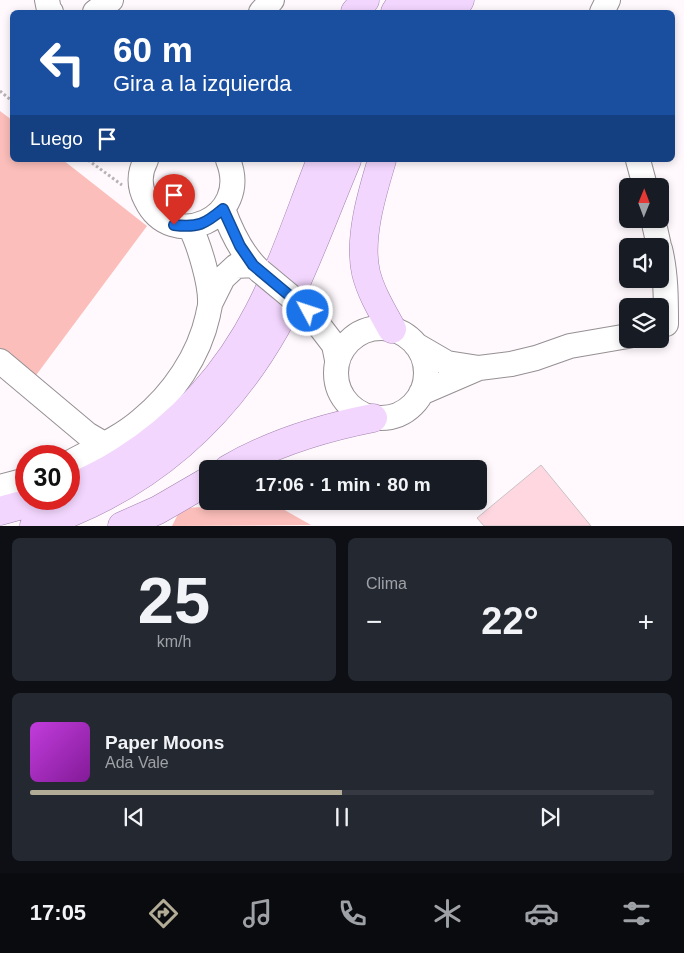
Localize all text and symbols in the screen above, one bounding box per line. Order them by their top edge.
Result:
icon: left [30,30,95,95]
text: 60 m [113,30,193,69]
text: Gira a la izquierda [113,71,292,96]
icon: arrive [93,125,121,153]
text: Luego [30,128,83,149]
pin [153,174,195,225]
north arrow [619,178,669,228]
map controls [619,178,669,348]
icon: arrive [160,181,188,209]
button: sound [619,238,669,288]
position arrow [281,284,333,336]
button: layers [619,298,669,348]
speed limit sign: 30 [15,445,80,510]
text: 17:06 · 1 min · 80 m [255,474,431,495]
text: 25 [138,564,210,637]
text: Clima [366,575,407,592]
text: 22° [481,600,539,642]
text: − [366,606,382,637]
text: + [638,606,654,637]
text: km/h [157,633,191,650]
text: Paper Moons [105,732,224,753]
text: Ada Vale [105,754,169,771]
icon: previous [120,803,148,831]
icon: pause [328,803,356,831]
icon: next [536,803,564,831]
icon: directions [146,896,181,931]
icon: music [240,896,275,931]
icon: phone [335,896,370,931]
icon: climate [430,896,465,931]
icon: car [524,896,559,931]
icon: filters [619,896,654,931]
text: 17:05 [30,900,86,925]

